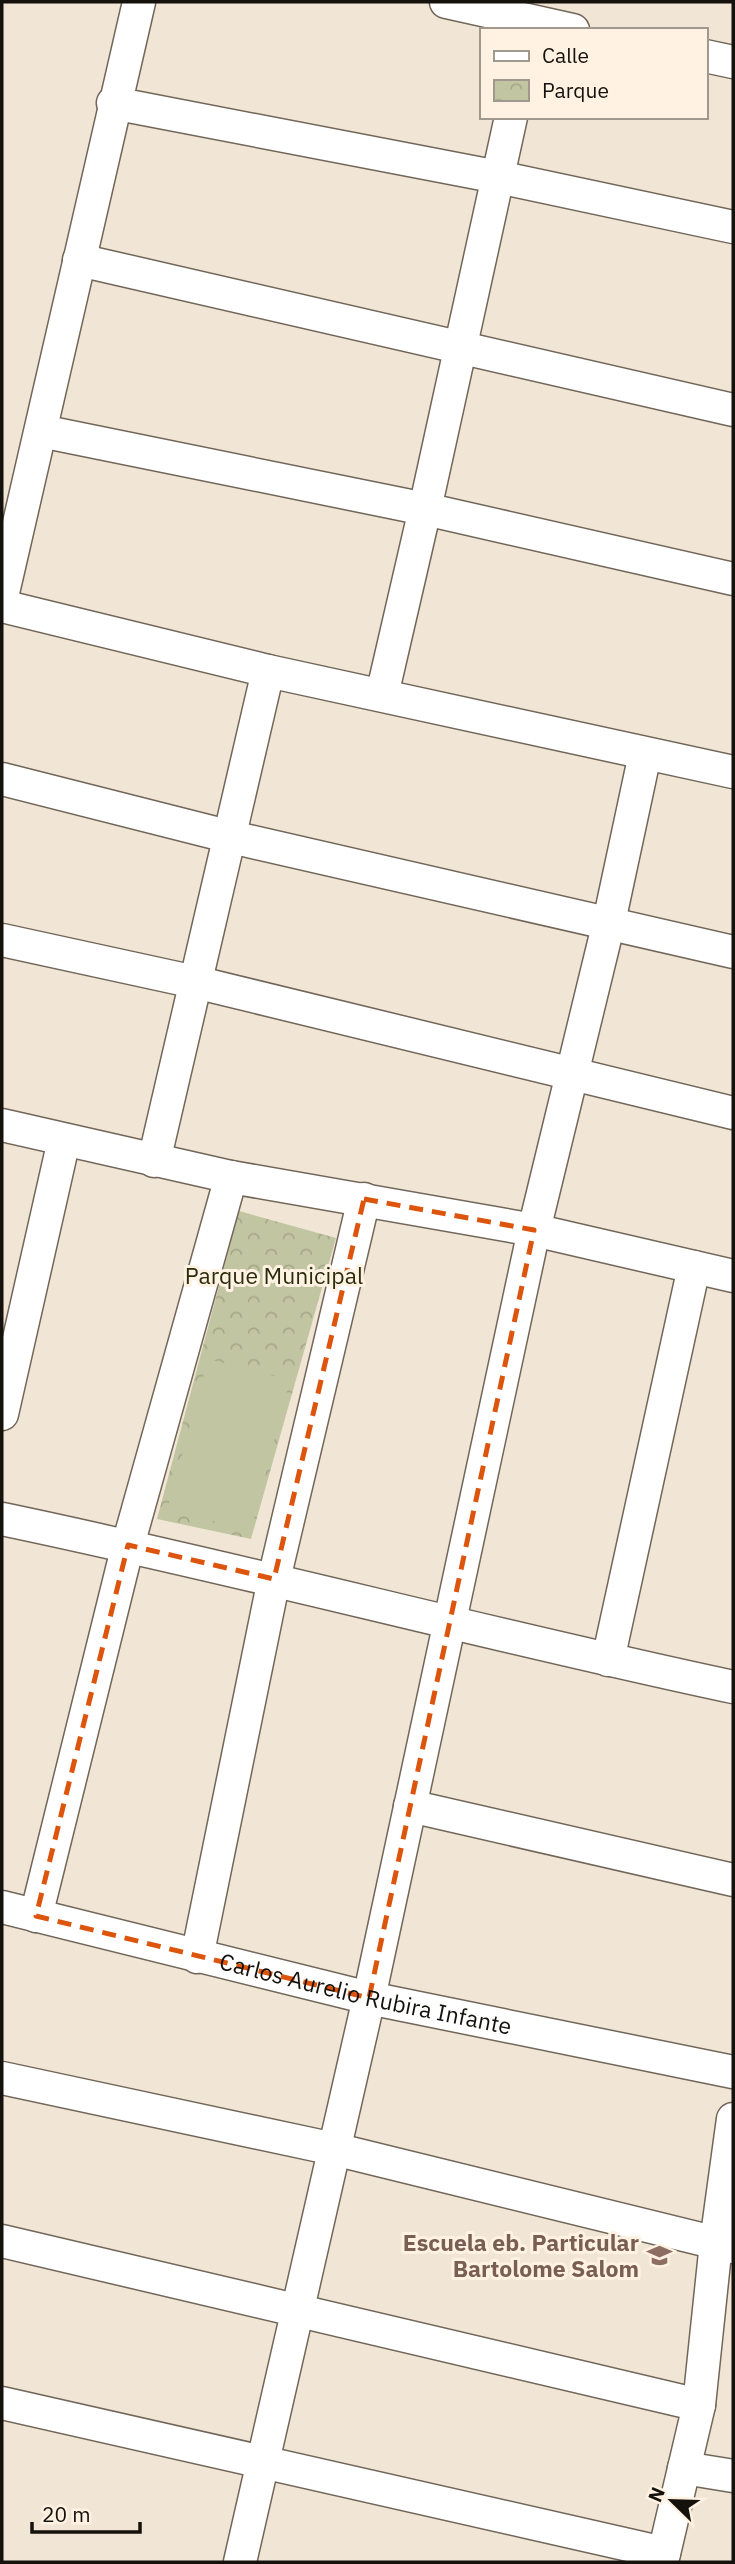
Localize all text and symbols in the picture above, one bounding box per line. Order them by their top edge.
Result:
legend [480,28,707,119]
text: Calle [542,41,589,69]
text: Parque [542,76,609,104]
park label: Parque Municipal [185,1260,363,1290]
street label: Carlos Aurelio Rubira Infante [217,1946,515,2041]
place label: Escuela eb. Particular Bartolome Salom [403,2227,639,2283]
school or university icon: Escuela eb. Particular Bartolome Salom [645,2242,673,2270]
north arrow [637,2466,707,2536]
text: N [643,2483,670,2505]
scale bar [32,2490,140,2534]
text: 20 m [42,2500,91,2528]

